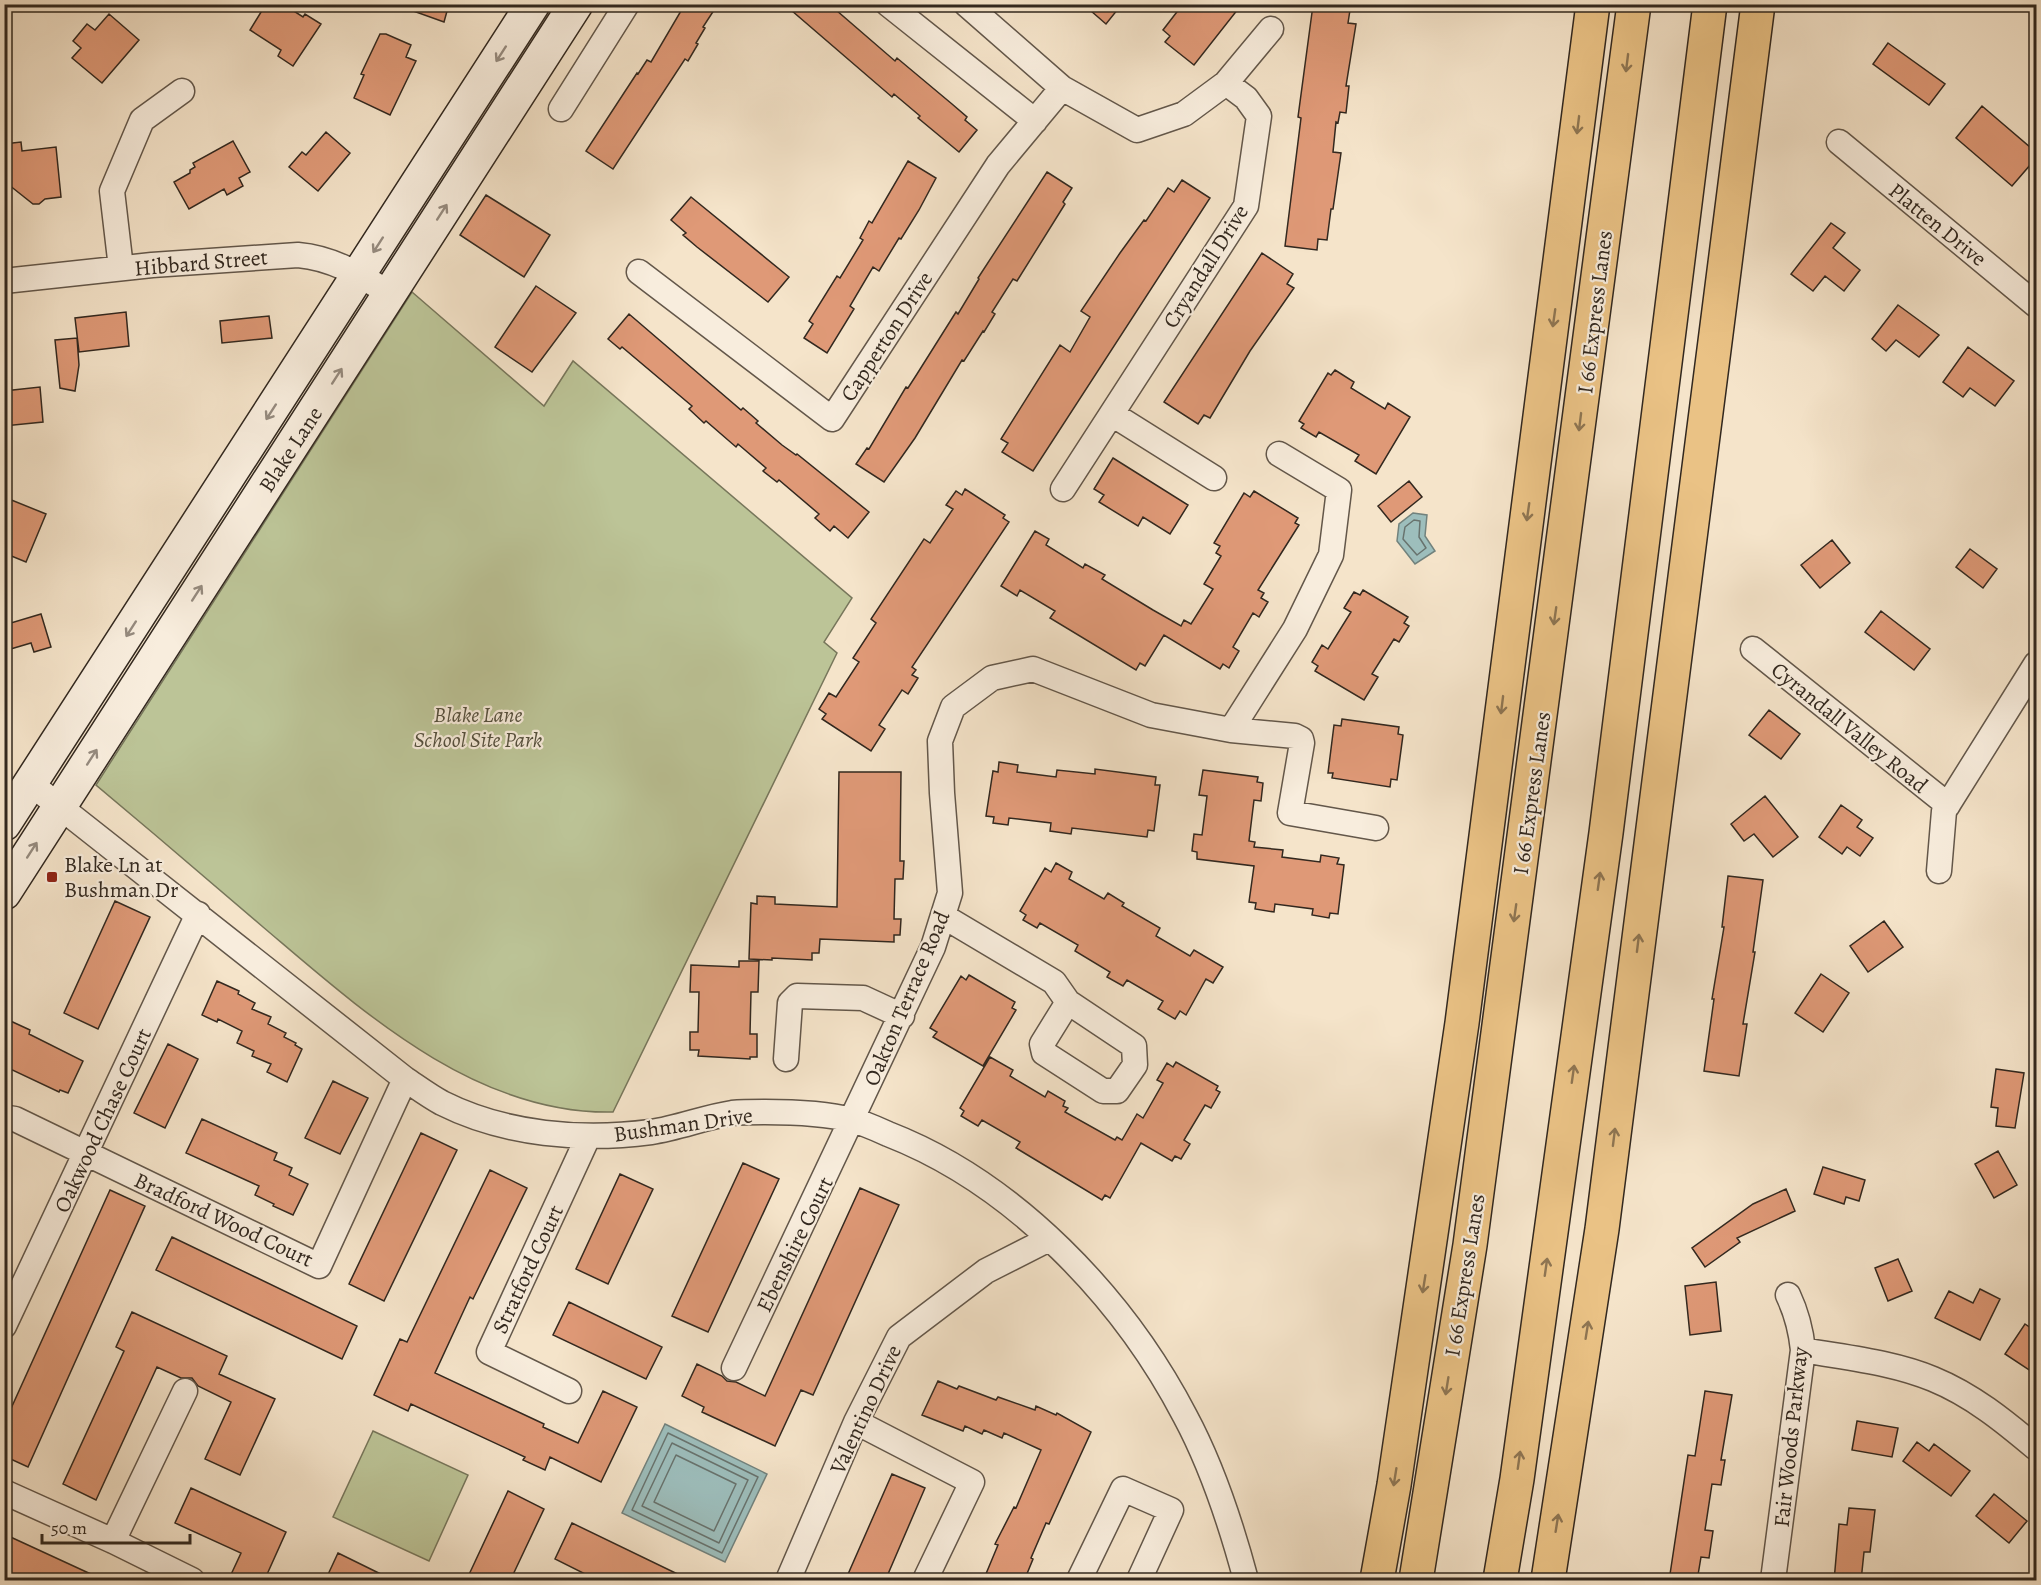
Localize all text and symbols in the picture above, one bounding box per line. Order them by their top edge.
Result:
one-way arrow [495,45,507,62]
one-way arrow [1621,52,1632,72]
one-way arrow [1572,115,1583,134]
street label: Platten Drive [1882,176,1993,274]
street label: Cryandall Drive [1156,199,1256,334]
one-way arrow [436,204,448,221]
street label: I 66 Express Lanes [1570,229,1620,396]
one-way arrow [372,237,384,253]
street label: Hibbard Street [133,242,269,284]
street label: Capperton Drive [834,266,940,407]
one-way arrow [1548,308,1559,328]
one-way arrow [331,368,343,385]
street label: Blake Lane [252,401,330,498]
one-way arrow [265,403,277,420]
one-way arrow [1574,412,1585,432]
one-way arrow [1522,501,1533,521]
one-way arrow [191,585,203,602]
one-way arrow [1549,605,1560,625]
one-way arrow [125,620,137,637]
street label: Cyrandall Valley Road [1765,655,1934,800]
one-way arrow [1496,695,1507,714]
park label: Blake Lane School Site Park [414,700,543,755]
street label: I 66 Express Lanes [1506,710,1558,877]
one-way arrow [86,749,98,766]
one-way arrow [27,842,39,859]
place label: Blake Ln at Bushman Dr [64,850,179,905]
marker: Blake Ln at Bushman Dr [45,870,59,884]
one-way arrow [1594,872,1605,891]
one-way arrow [1509,903,1520,923]
street label: Oakton Terrace Road [856,906,957,1091]
one-way arrow [1633,934,1644,954]
street label: Oakwood Chase Court [47,1023,159,1218]
one-way arrow [1567,1065,1578,1085]
street label: Bushman Drive [612,1100,755,1150]
one-way arrow [1609,1127,1620,1147]
street label: Bradford Wood Court [129,1165,318,1275]
street label: Ebenshire Court [749,1172,841,1317]
street label: I 66 Express Lanes [1437,1192,1493,1359]
street label: Stratford Court [485,1200,571,1339]
one-way arrow [1540,1258,1551,1278]
one-way arrow [1418,1274,1429,1294]
one-way arrow [1581,1321,1592,1340]
street label: Valentino Drive [822,1340,909,1480]
street label: Fair Woods Parkway [1767,1345,1815,1529]
one-way arrow [1442,1375,1453,1395]
one-way arrow [1514,1451,1525,1471]
one-way arrow [1390,1467,1401,1486]
scale bar [42,1507,190,1545]
one-way arrow [1552,1513,1563,1533]
text: 50 m [51,1516,87,1540]

